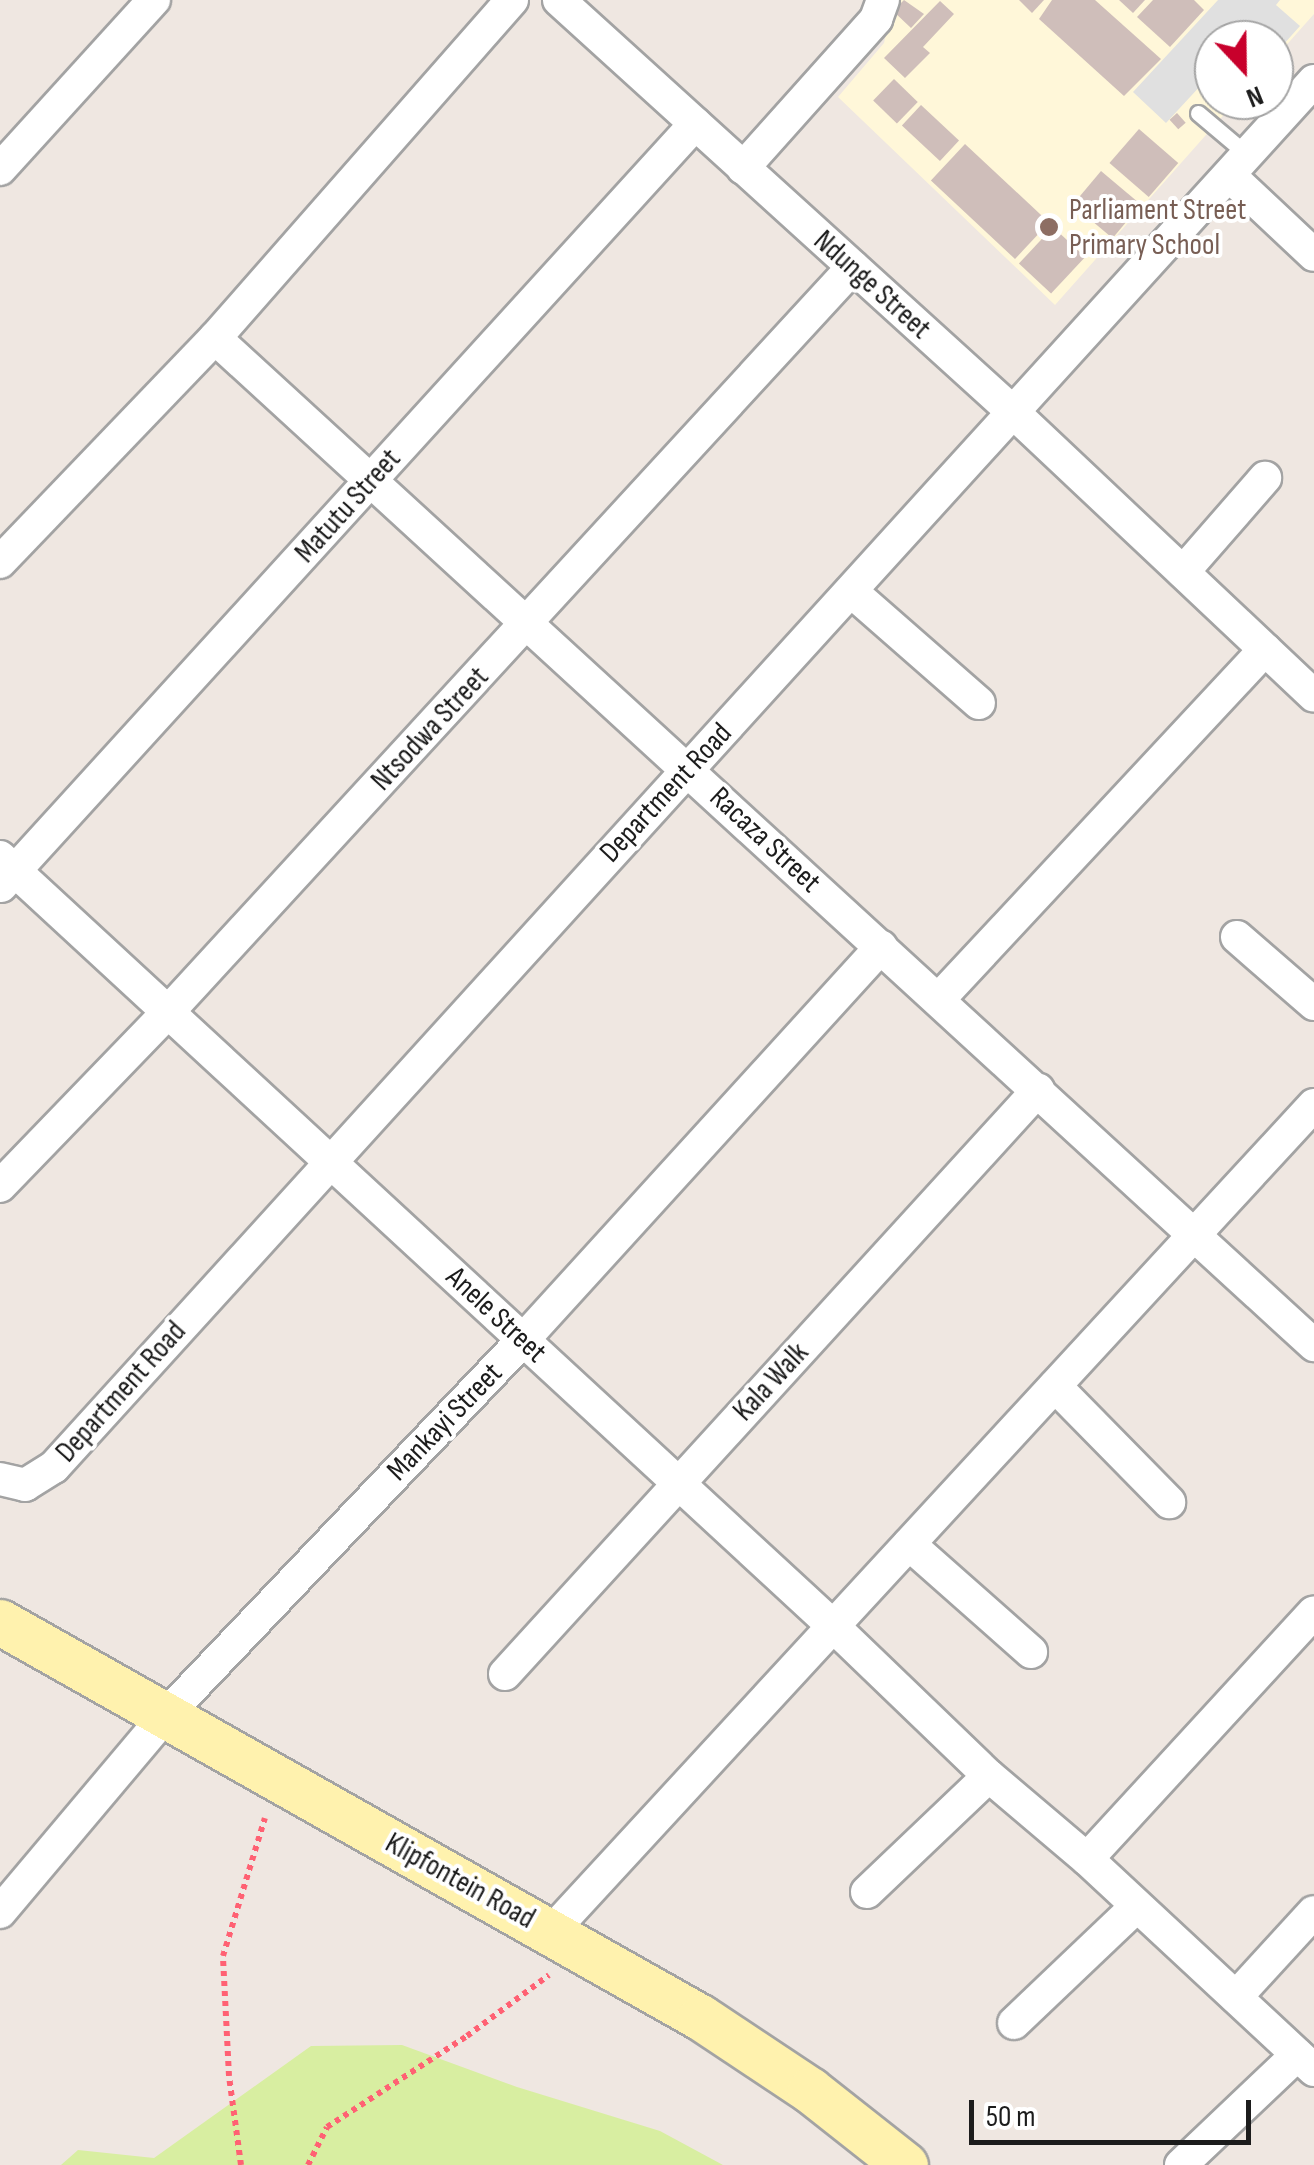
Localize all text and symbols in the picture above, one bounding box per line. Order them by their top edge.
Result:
north arrow [1194,20,1294,120]
text: N [1242,78,1268,115]
place label: Parliament Street Primary School [1069,192,1246,262]
marker: Parliament Street Primary School [1038,216,1060,238]
street label: Ndunge Street [806,223,938,347]
street label: Matutu Street [288,442,408,570]
street label: Ntsodwa Street [364,660,496,798]
street label: Department Road [592,716,740,870]
street label: Racaza Street [702,780,828,900]
street label: Anele Street [438,1260,554,1370]
street label: Department Road [48,1314,194,1470]
street label: Kala Walk [726,1335,816,1429]
street label: Mankayi Street [380,1355,510,1489]
street label: Klipfontein Road [379,1825,541,1937]
scale bar [974,2080,1256,2142]
text: 50 m [986,2099,1035,2135]

